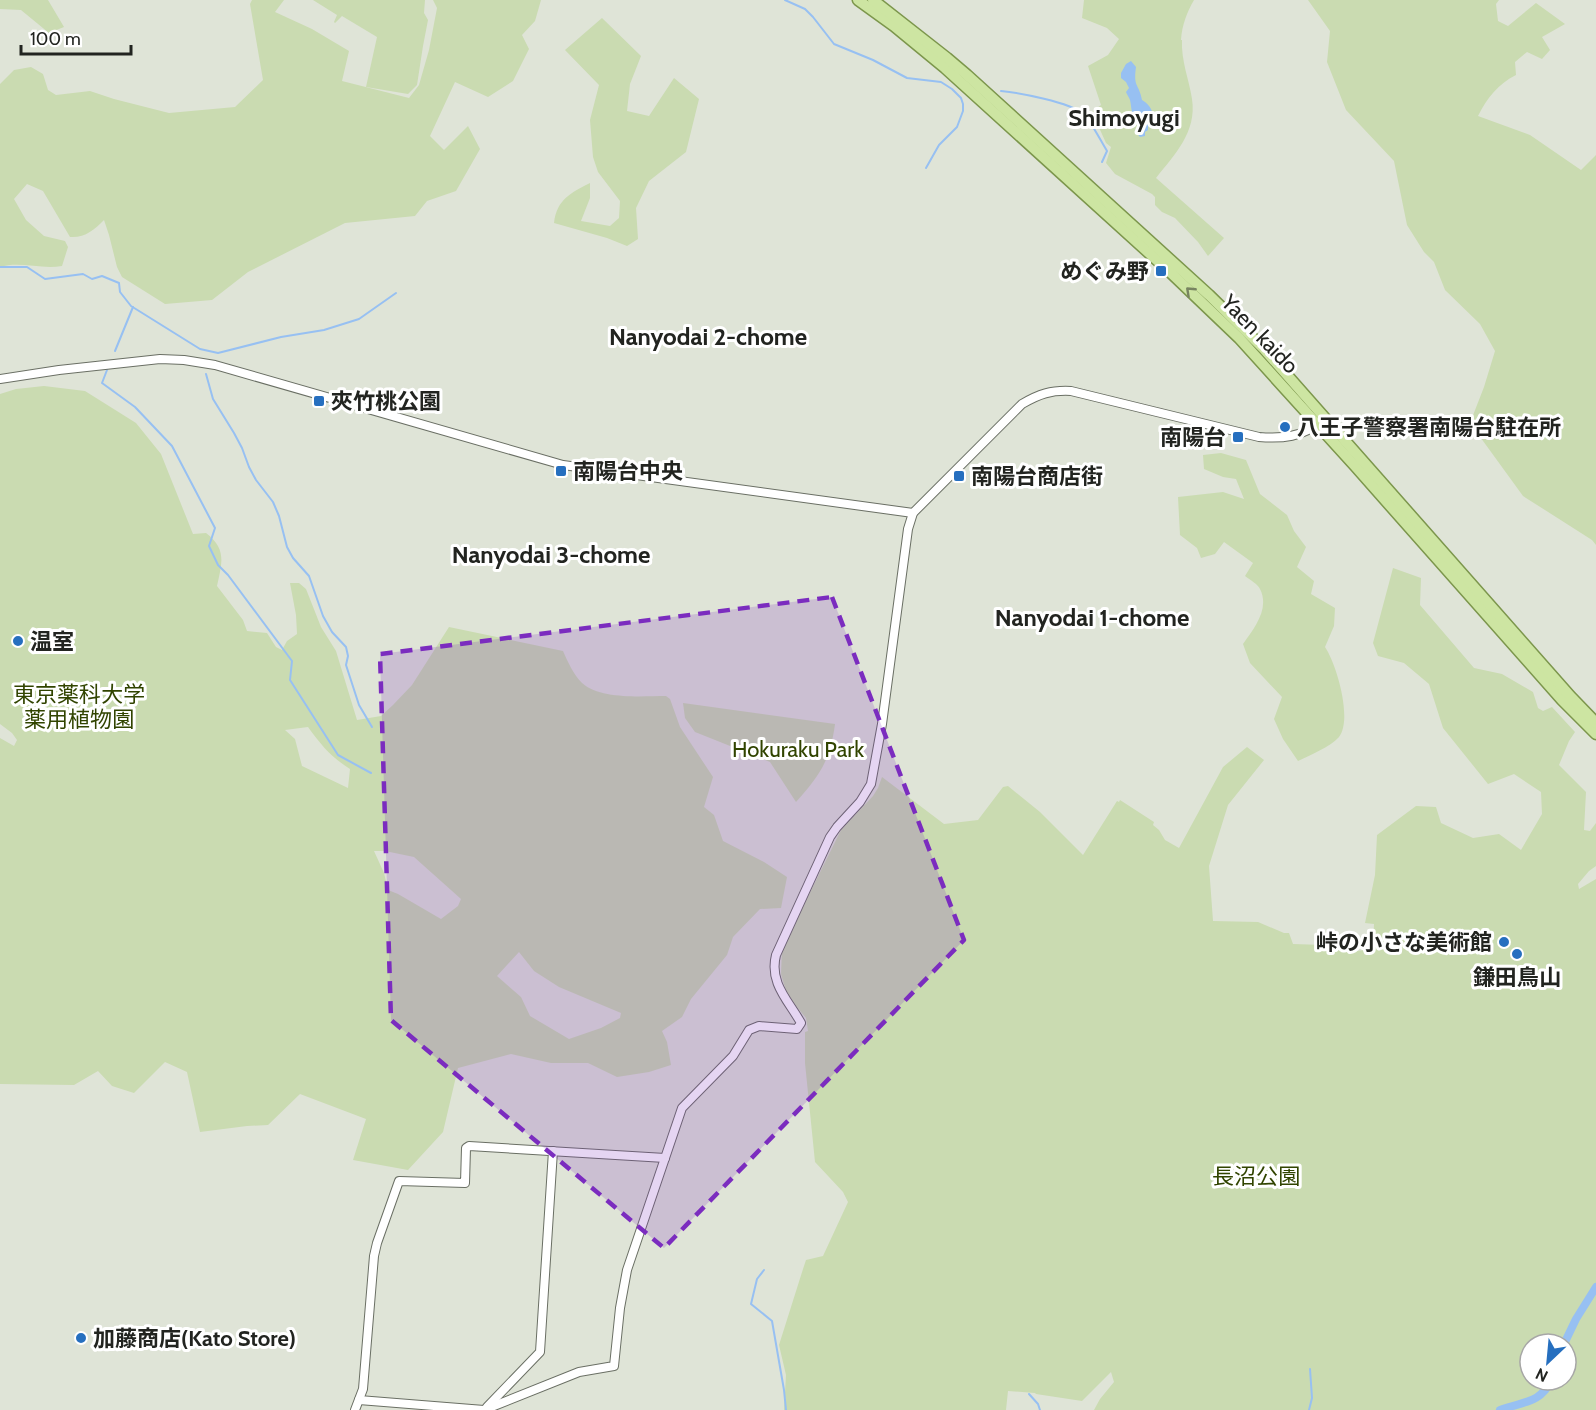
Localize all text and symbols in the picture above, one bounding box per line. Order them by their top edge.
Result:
scale bar [21,18,130,56]
text: 100 m [30,28,81,50]
district label: Shimoyugi [1068,103,1180,132]
place label: めぐみ野 [1060,258,1149,285]
marker: めぐみ野 [1154,264,1168,278]
one-way arrow [1186,287,1197,298]
street label: Yaen kaido [1215,288,1304,379]
district label: Nanyodai 2-chome [609,322,807,351]
place label: 夾竹桃公園 [331,388,441,415]
marker: 夾竹桃公園 [312,394,326,408]
place label: 八王子警察署南陽台駐在所 [1297,414,1561,441]
marker: 八王子警察署南陽台駐在所 [1278,420,1292,434]
place label: 南陽台 [1160,424,1226,451]
marker: 南陽台 [1231,430,1245,444]
place label: 南陽台中央 [573,458,683,485]
place label: 南陽台商店街 [971,463,1103,490]
marker: 南陽台中央 [554,464,568,478]
marker: 南陽台商店街 [952,469,966,483]
district label: Nanyodai 3-chome [452,540,650,569]
district label: Nanyodai 1-chome [995,603,1189,632]
place label: 温室 [30,628,74,655]
marker: 温室 [11,634,25,648]
park label: 東京薬科大学 薬用植物園 [13,681,145,733]
park label: Hokuraku Park [732,736,864,763]
place label: 峠の小さな美術館 [1316,929,1492,956]
marker: 峠の小さな美術館 [1497,935,1511,949]
marker: 鎌田鳥山 [1510,947,1524,961]
place label: 鎌田鳥山 [1473,964,1561,991]
park label: 長沼公園 [1212,1163,1300,1190]
place label: 加藤商店(Kato Store) [93,1325,296,1352]
marker: 加藤商店(Kato Store) [74,1331,88,1345]
north arrow [1518,1332,1578,1392]
text: N [1532,1364,1551,1386]

